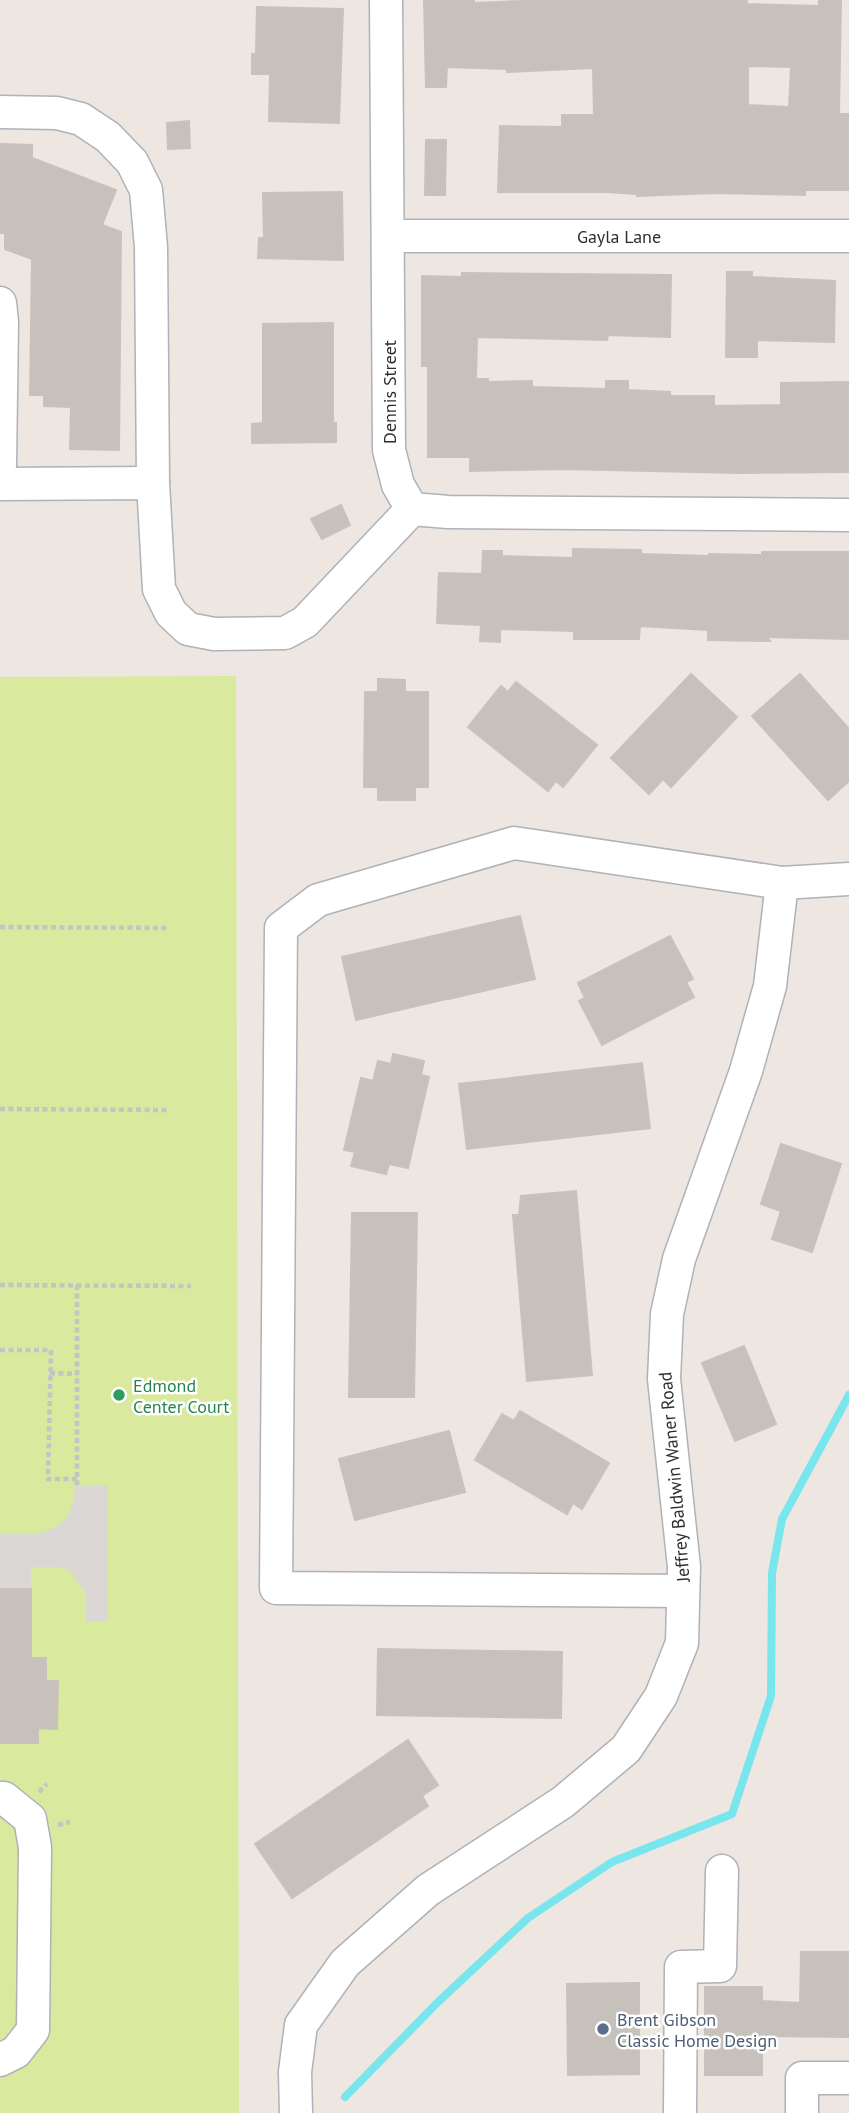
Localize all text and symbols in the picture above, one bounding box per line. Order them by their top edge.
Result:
street label: Gayla Lane [577,225,661,248]
street label: Dennis Street [378,340,401,444]
street label: Jeffrey Baldwin Waner Road [653,1371,695,1584]
place label: Edmond Center Court [133,1374,229,1418]
marker: Edmond Center Court [111,1387,127,1403]
place label: Brent Gibson Classic Home Design [617,2008,777,2052]
marker: Brent Gibson Classic Home Design [595,2021,611,2037]

